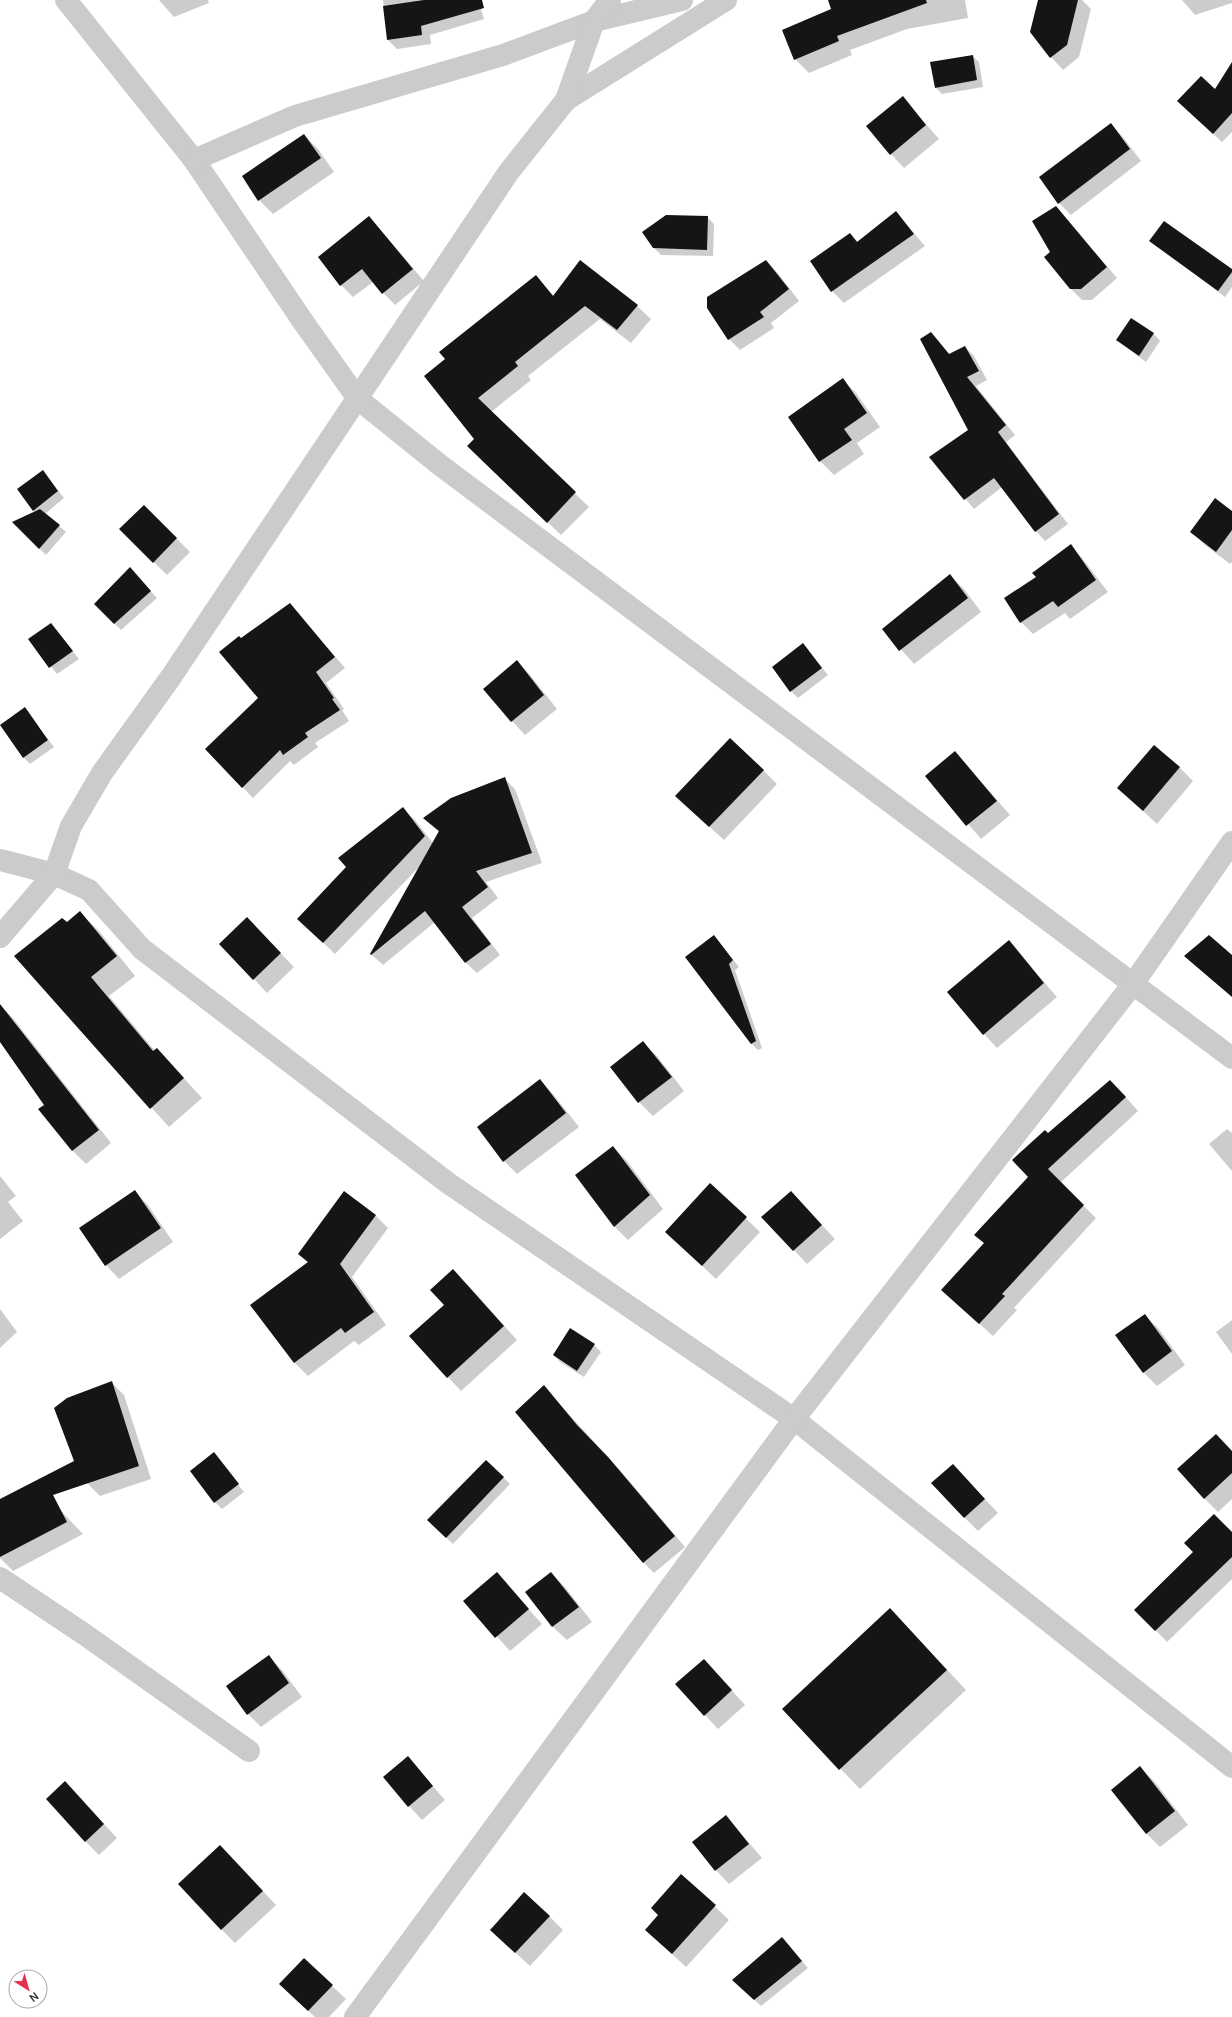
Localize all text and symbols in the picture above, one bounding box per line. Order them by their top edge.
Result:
north arrow [8,1969,48,2009]
text: N [27,1989,42,2006]

